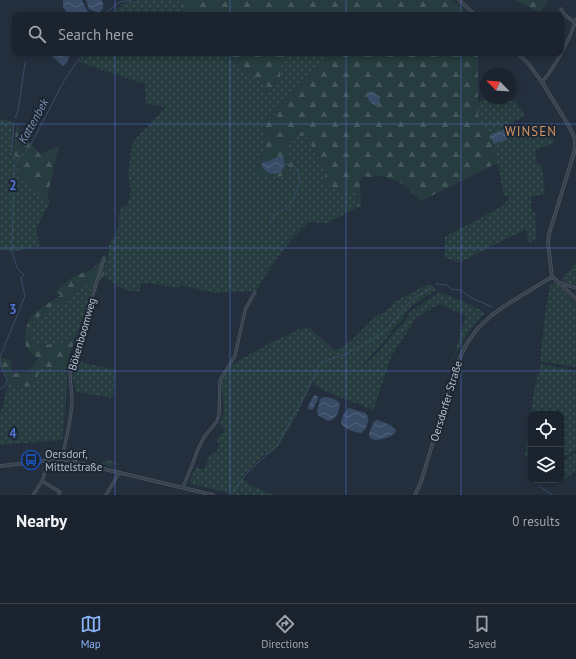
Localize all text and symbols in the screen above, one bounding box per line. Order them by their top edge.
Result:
search box [12,12,564,56]
icon: search [26,23,48,45]
text: Search here [58,25,134,44]
north arrow [480,68,516,104]
water label: Kattenbek [15,95,52,146]
district label: WINSEN [505,123,557,140]
text: 2 [9,177,17,194]
street label: Bökenboomweg [65,296,99,372]
text: 3 [9,301,17,318]
street label: Oersdorfer Straße [427,359,465,443]
map controls [528,411,564,483]
button: locate [528,411,564,447]
text: 4 [9,425,17,442]
place label: Oersdorf, Mittelstraße [45,447,103,474]
button: layers [528,447,564,483]
bus stop icon: Oersdorf, Mittelstraße [20,449,42,471]
text: Nearby [16,510,67,532]
text: 0 results [512,513,560,530]
tab: Map [80,613,102,651]
tab: Directions [261,613,309,651]
tab: Saved [468,613,496,651]

